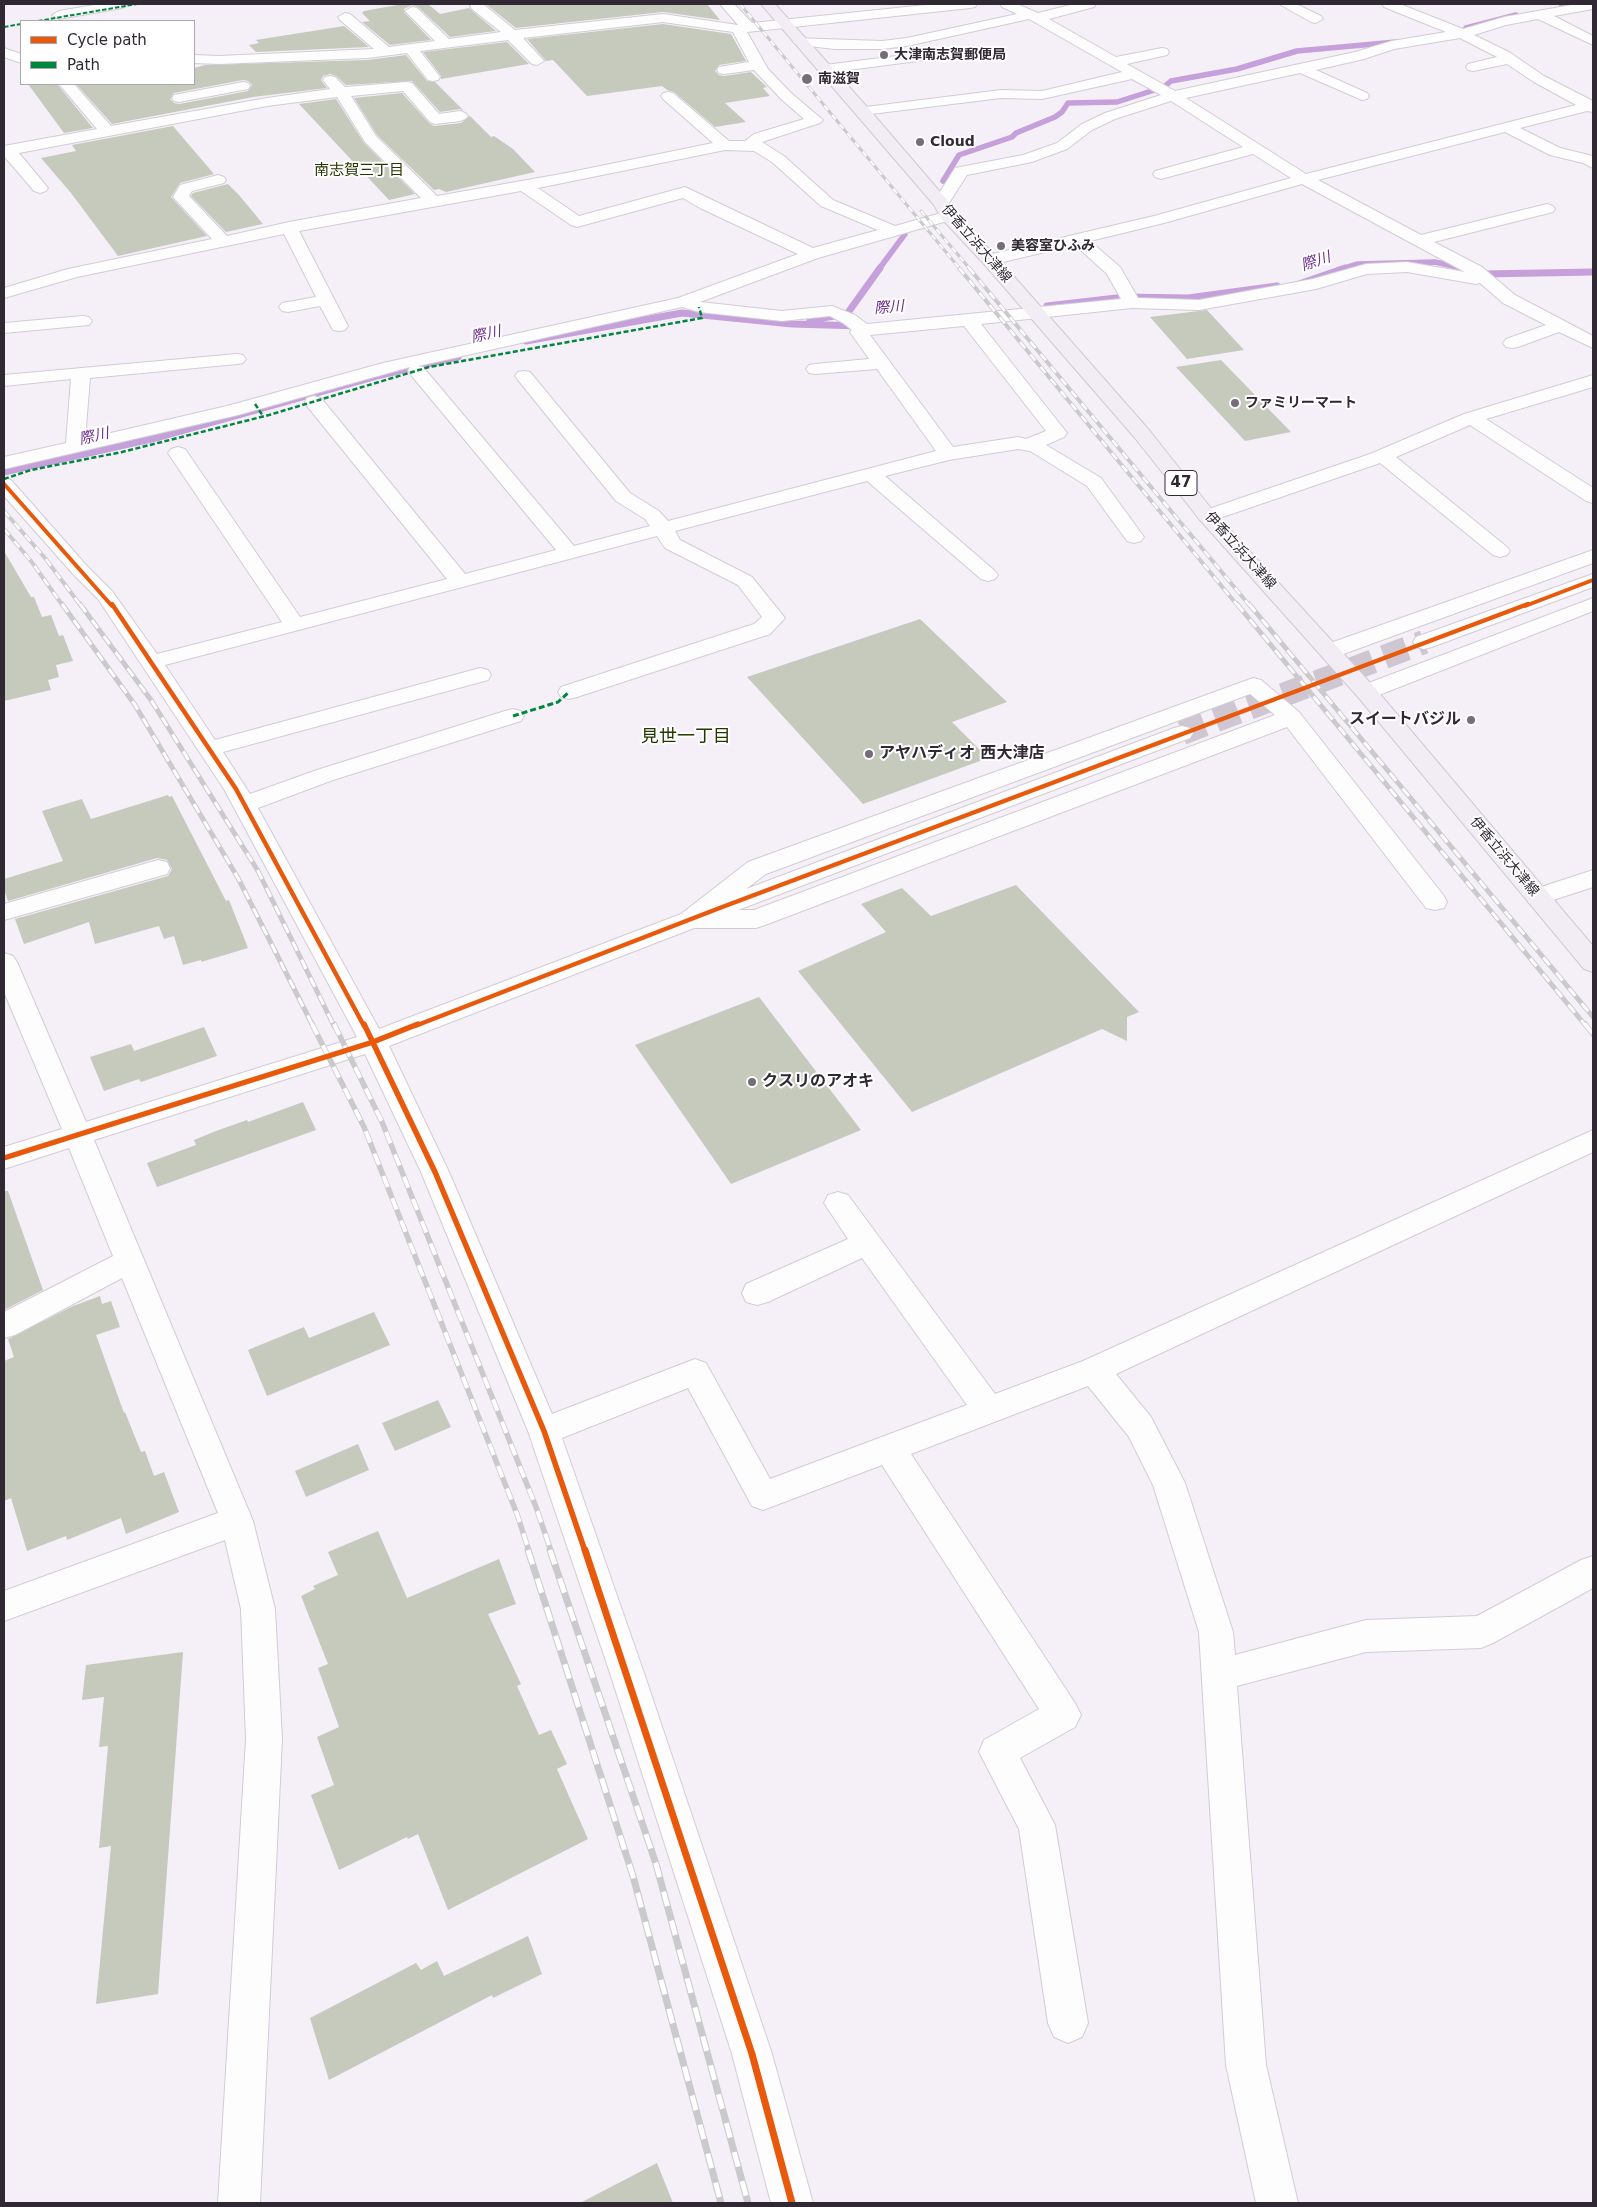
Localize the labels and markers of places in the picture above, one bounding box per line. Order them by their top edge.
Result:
place label: 大津南志賀郵便局 [894,47,1006,63]
marker: 大津南志賀郵便局 [878,49,890,61]
place label: 南滋賀 [818,71,860,87]
marker: 南滋賀 [800,72,814,86]
place label: Cloud [930,134,975,150]
marker: Cloud [914,136,926,148]
place label: 美容室ひふみ [1011,238,1095,254]
marker: 美容室ひふみ [995,240,1007,252]
place label: ファミリーマート [1245,395,1357,411]
marker: ファミリーマート [1229,397,1241,409]
place label: スイートバジル [1349,710,1461,730]
marker: スイートバジル [1465,714,1477,726]
place label: アヤハディオ 西大津店 [879,744,1045,764]
marker: アヤハディオ 西大津店 [863,748,875,760]
place label: クスリのアオキ [762,1072,874,1092]
marker: クスリのアオキ [746,1076,758,1088]

